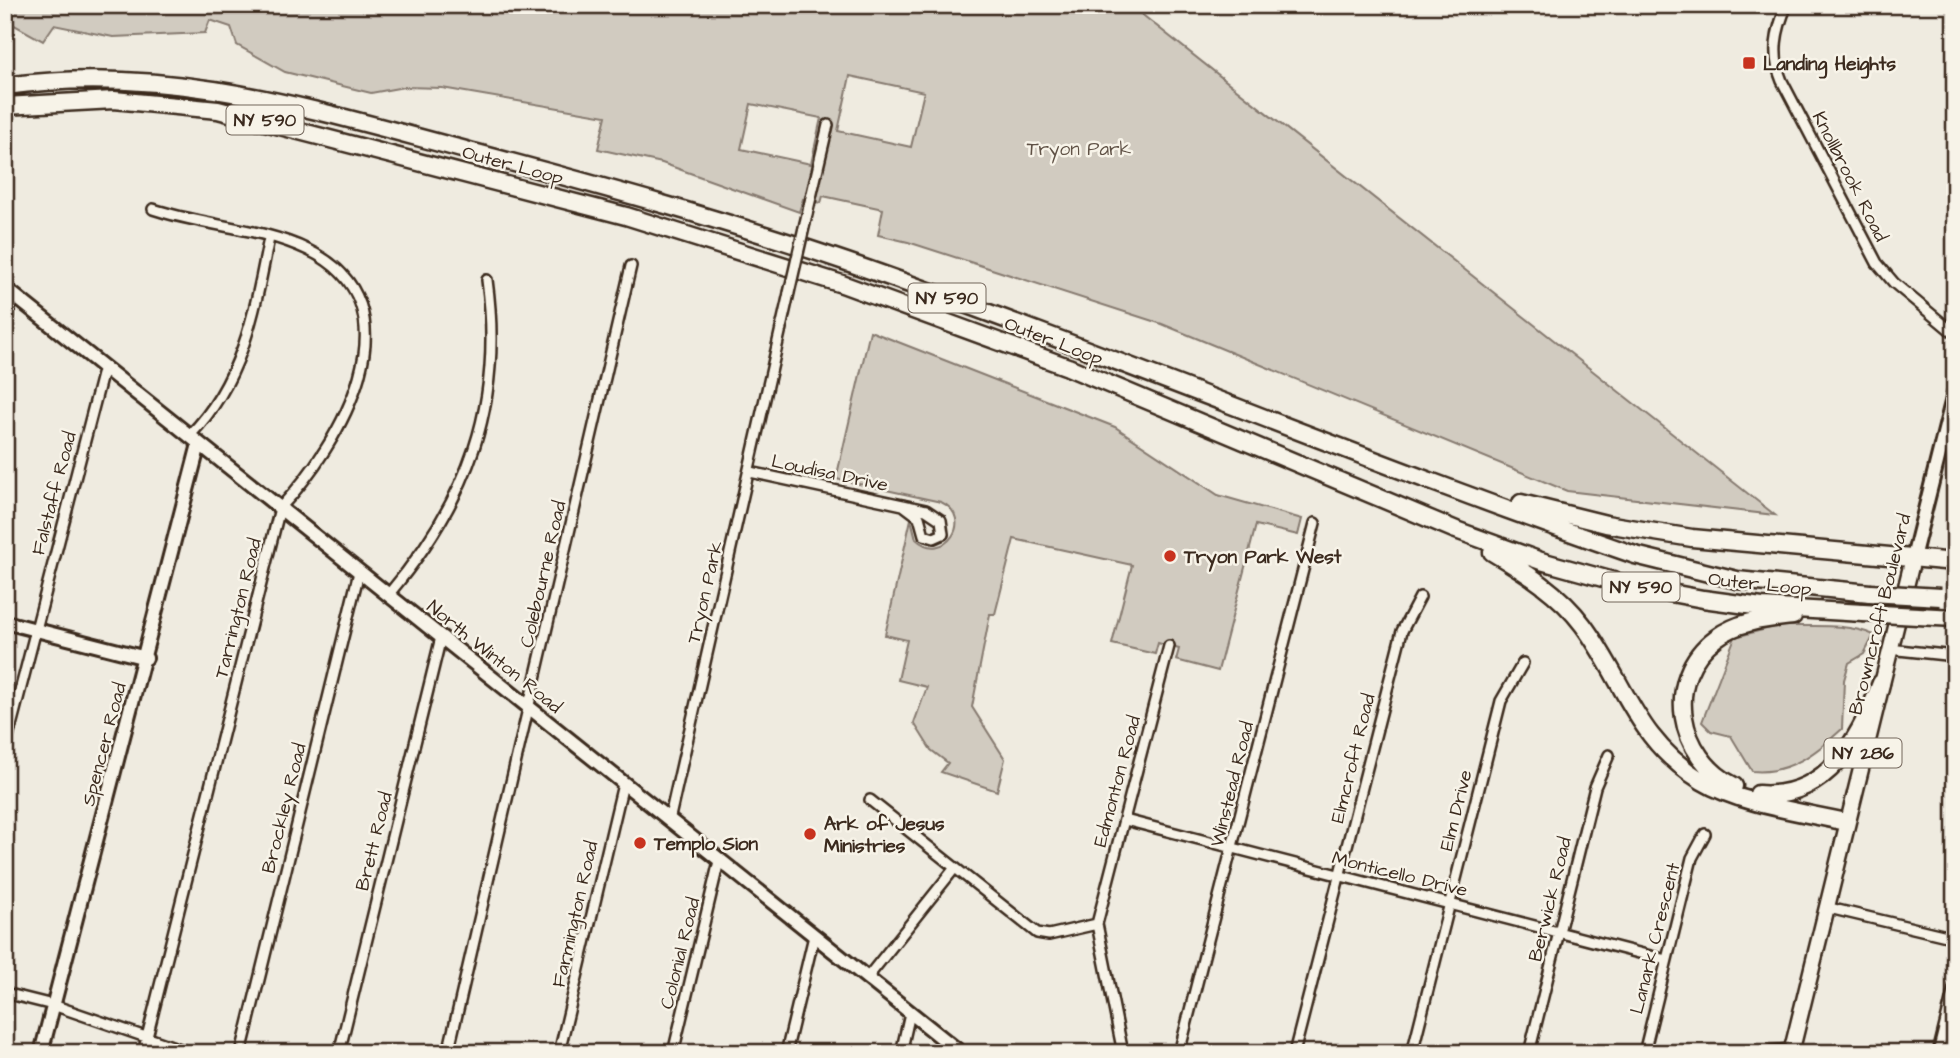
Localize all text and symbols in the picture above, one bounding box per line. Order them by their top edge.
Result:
place label: Landing Heights [1763,51,1896,79]
marker: Landing Heights [1741,55,1757,71]
road number: NY 590 [226,106,304,134]
street label: Knollbrook Road [1805,107,1894,247]
park label: Tryon Park [1027,136,1132,164]
street label: Outer Loop [459,139,567,192]
road number: NY 590 [908,284,986,312]
street label: Outer Loop [1000,310,1107,373]
street label: Falstaff Road [25,429,84,558]
street label: Loudisa Drive [769,448,891,499]
street label: Colebourne Road [513,498,574,650]
street label: Browncroft Boulevard [1842,511,1919,718]
street label: Tarrington Road [208,535,270,682]
street label: Tryon Park [681,538,731,647]
place label: Tryon Park West [1183,544,1342,572]
marker: Tryon Park West [1162,548,1178,564]
street label: Outer Loop [1707,566,1813,603]
road number: NY 590 [1602,572,1680,602]
street label: North Winton Road [421,594,568,720]
street label: Spencer Road [75,680,134,809]
street label: Elmcroft Road [1324,691,1383,826]
street label: Edmonton Road [1087,712,1148,850]
street label: Winstead Road [1204,719,1261,850]
road number: NY 286 [1825,738,1902,768]
street label: Brockley Road [255,740,315,877]
street label: Elm Drive [1433,767,1480,854]
street label: Brett Road [349,789,400,894]
place label: Ark of Jesus Ministries [824,811,945,860]
marker: Ark of Jesus Ministries [802,826,818,842]
place label: Templo Sion [653,831,759,858]
street label: Berwick Road [1522,834,1579,964]
marker: Templo Sion [632,835,648,851]
street label: Farmington Road [546,838,606,990]
street label: Monticello Drive [1329,845,1470,904]
street label: Lanark Crescent [1624,860,1687,1017]
street label: Colonial Road [654,894,707,1012]

